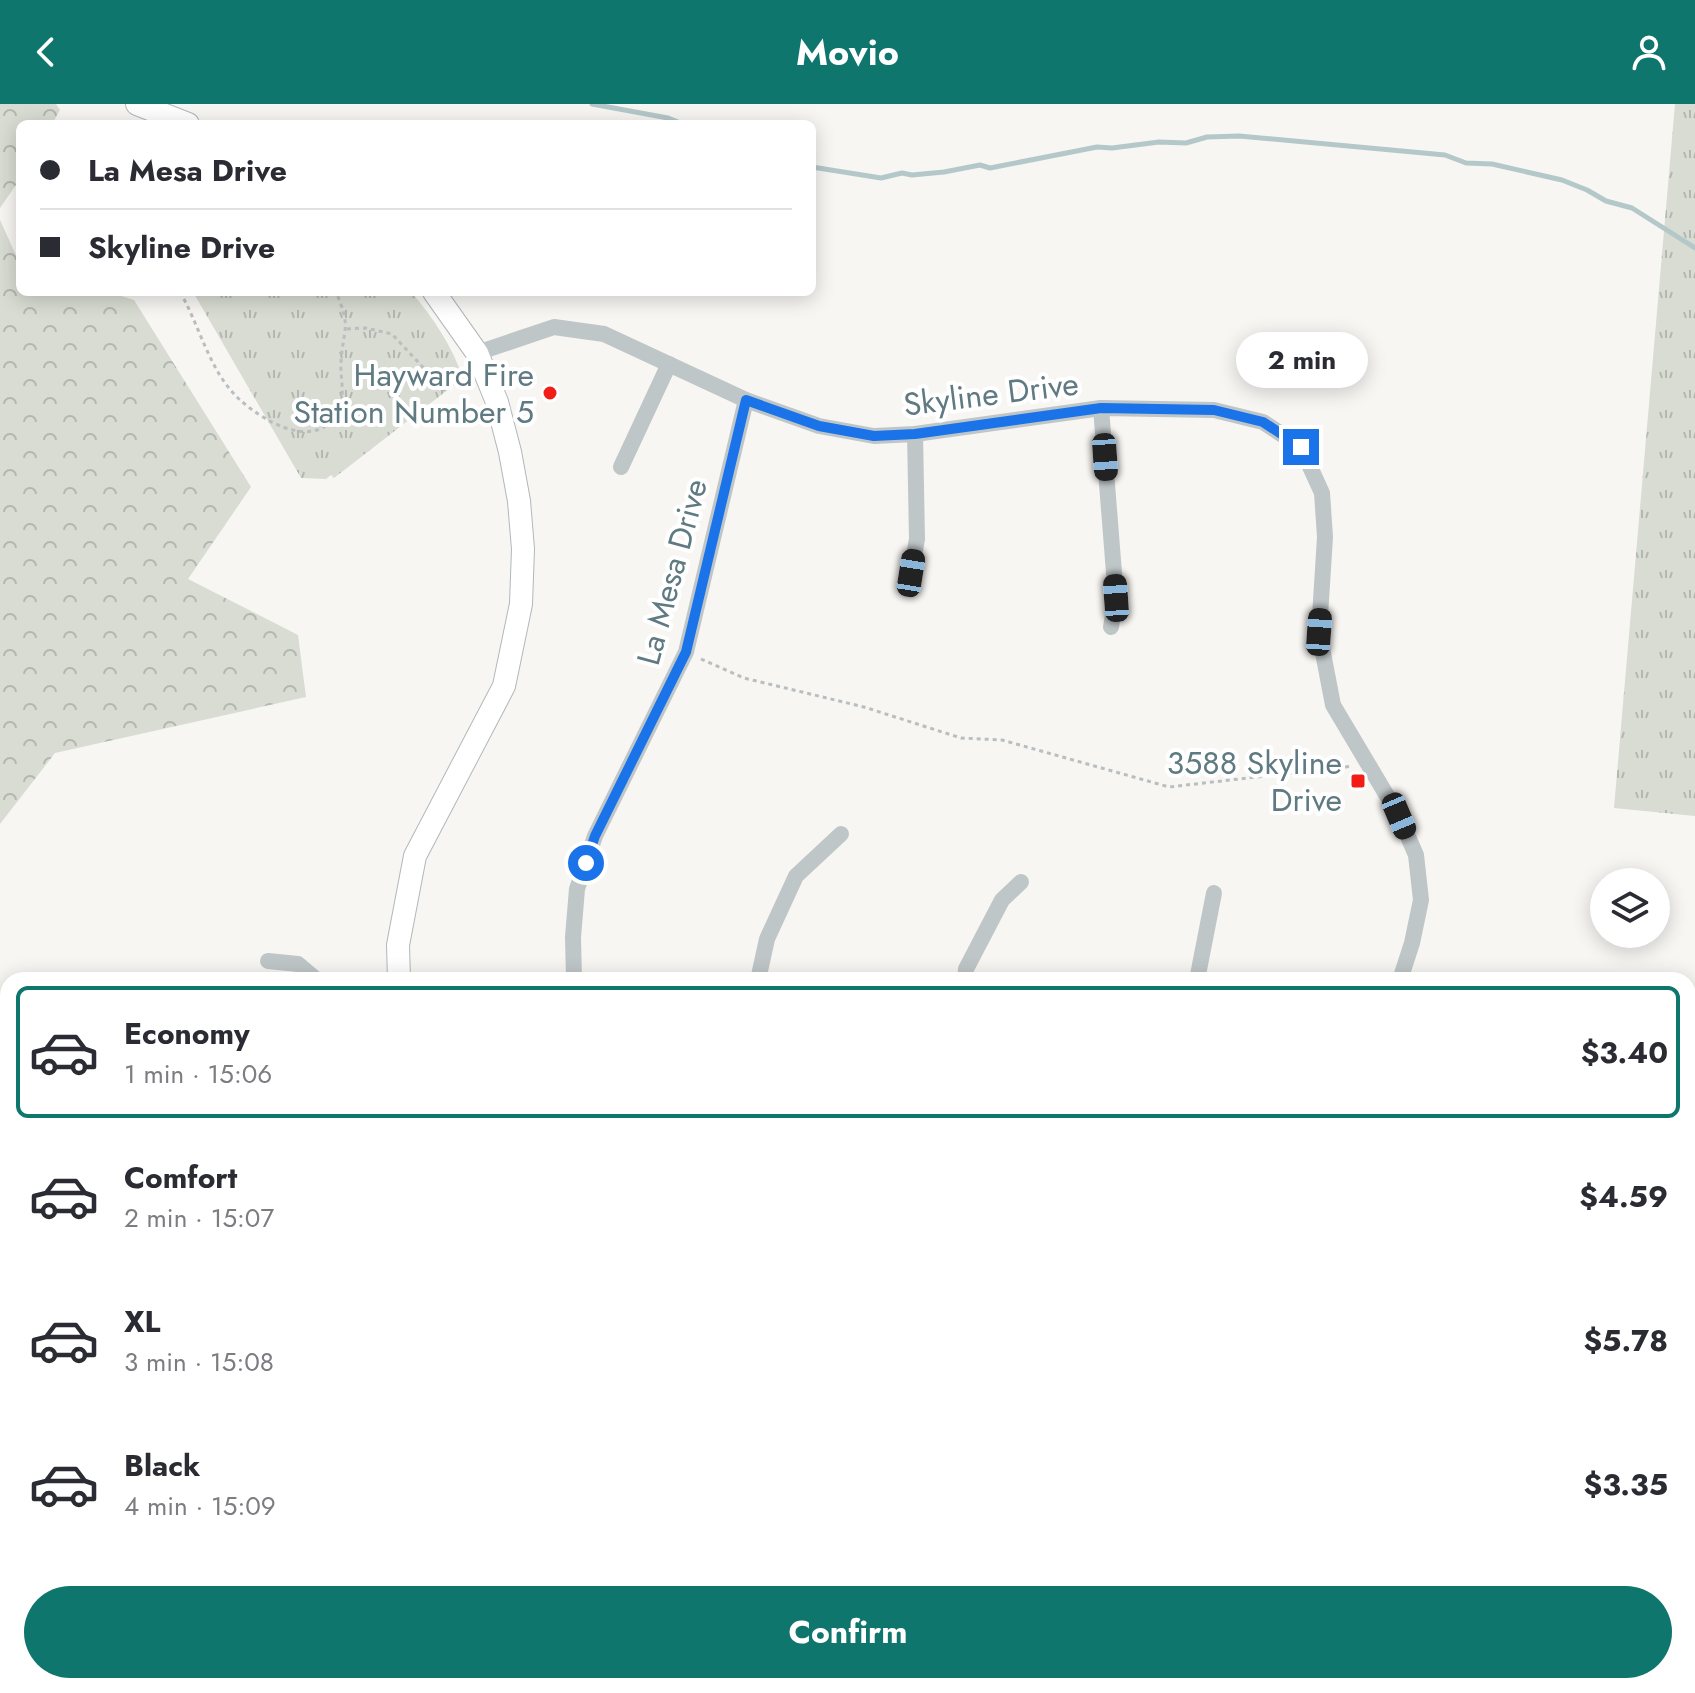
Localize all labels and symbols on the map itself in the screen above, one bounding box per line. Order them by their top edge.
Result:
callout: 2 min [1235,331,1367,387]
place label: Hayward Fire Station Number 5 [294,352,534,435]
street label: Skyline Drive [901,360,1081,428]
marker: Hayward Fire Station Number 5 [541,384,559,402]
route end [1283,429,1319,465]
car [1091,432,1119,482]
street label: La Mesa Drive [625,474,719,670]
car [895,547,927,599]
car [1102,573,1130,623]
car [1305,607,1333,657]
place label: 3588 Skyline Drive [1167,740,1342,823]
marker: 3588 Skyline Drive [1349,772,1367,790]
car [1379,789,1419,843]
route start [568,845,604,881]

